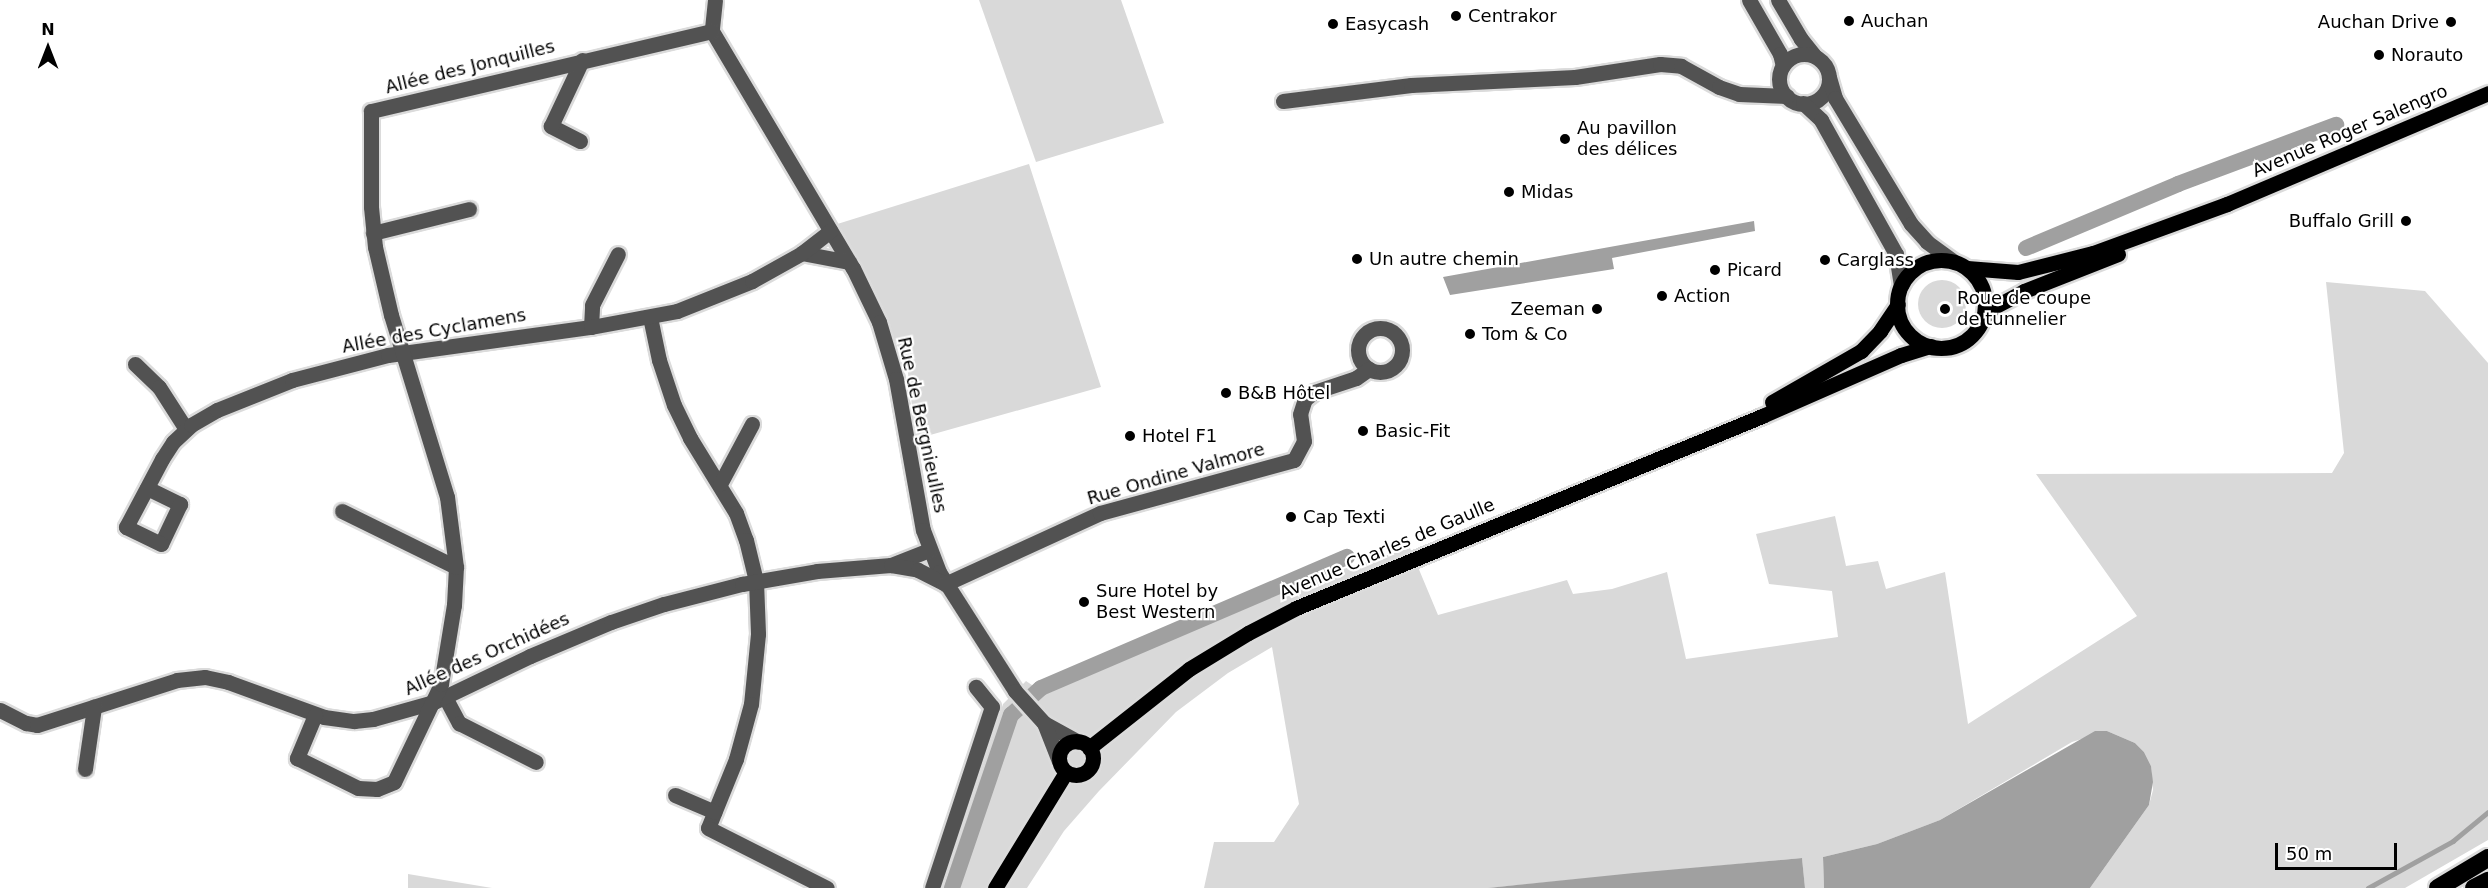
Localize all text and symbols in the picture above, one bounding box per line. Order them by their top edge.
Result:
place label: Centrakor [1468,5,1557,27]
marker: Centrakor [1449,9,1463,23]
place label: Auchan [1861,10,1928,32]
place label: Auchan Drive [2318,11,2439,33]
place label: Easycash [1345,13,1429,35]
marker: Auchan [1842,14,1856,28]
marker: Auchan Drive [2444,15,2458,29]
marker: Easycash [1326,17,1340,31]
north arrow [18,18,78,78]
text: N [41,20,55,39]
street label: Allée des Jonquilles [383,35,557,99]
place label: Norauto [2391,44,2463,66]
marker: Norauto [2372,48,2386,62]
street label: Avenue Roger Salengro [2249,80,2451,182]
place label: Au pavillon des délices [1577,118,1677,160]
marker: Au pavillon des délices [1558,132,1572,146]
place label: Midas [1521,181,1573,203]
marker: Midas [1502,185,1516,199]
place label: Buffalo Grill [2289,210,2394,232]
marker: Buffalo Grill [2399,214,2413,228]
place label: Un autre chemin [1369,248,1519,270]
place label: Carglass [1837,249,1914,271]
marker: Un autre chemin [1350,252,1364,266]
marker: Carglass [1818,253,1832,267]
place label: Picard [1727,259,1782,281]
marker: Picard [1708,263,1722,277]
place label: Action [1674,285,1730,307]
place label: Roue de coupe de tunnelier [1957,288,2091,330]
marker: Action [1655,289,1669,303]
place label: Zeeman [1511,298,1585,320]
marker: Zeeman [1590,302,1604,316]
marker: Roue de coupe de tunnelier [1938,302,1952,316]
street label: Allée des Cyclamens [340,304,528,358]
place label: Tom & Co [1482,323,1568,345]
marker: Tom & Co [1463,327,1477,341]
street label: Rue de Bergnieulles [893,335,951,515]
place label: B&B Hôtel [1238,382,1330,404]
marker: B&B Hôtel [1219,386,1233,400]
place label: Basic-Fit [1375,420,1450,442]
marker: Basic-Fit [1356,424,1370,438]
place label: Hotel F1 [1142,425,1217,447]
marker: Hotel F1 [1123,429,1137,443]
street label: Rue Ondine Valmore [1085,438,1267,510]
street label: Avenue Charles de Gaulle [1276,494,1498,604]
place label: Cap Texti [1303,506,1385,528]
marker: Cap Texti [1284,510,1298,524]
place label: Sure Hotel by Best Western [1096,581,1218,624]
marker: Sure Hotel by Best Western [1077,595,1091,609]
street label: Allée des Orchidées [401,608,573,700]
scale bar [2278,831,2400,869]
text: 50 m [2286,843,2332,864]

